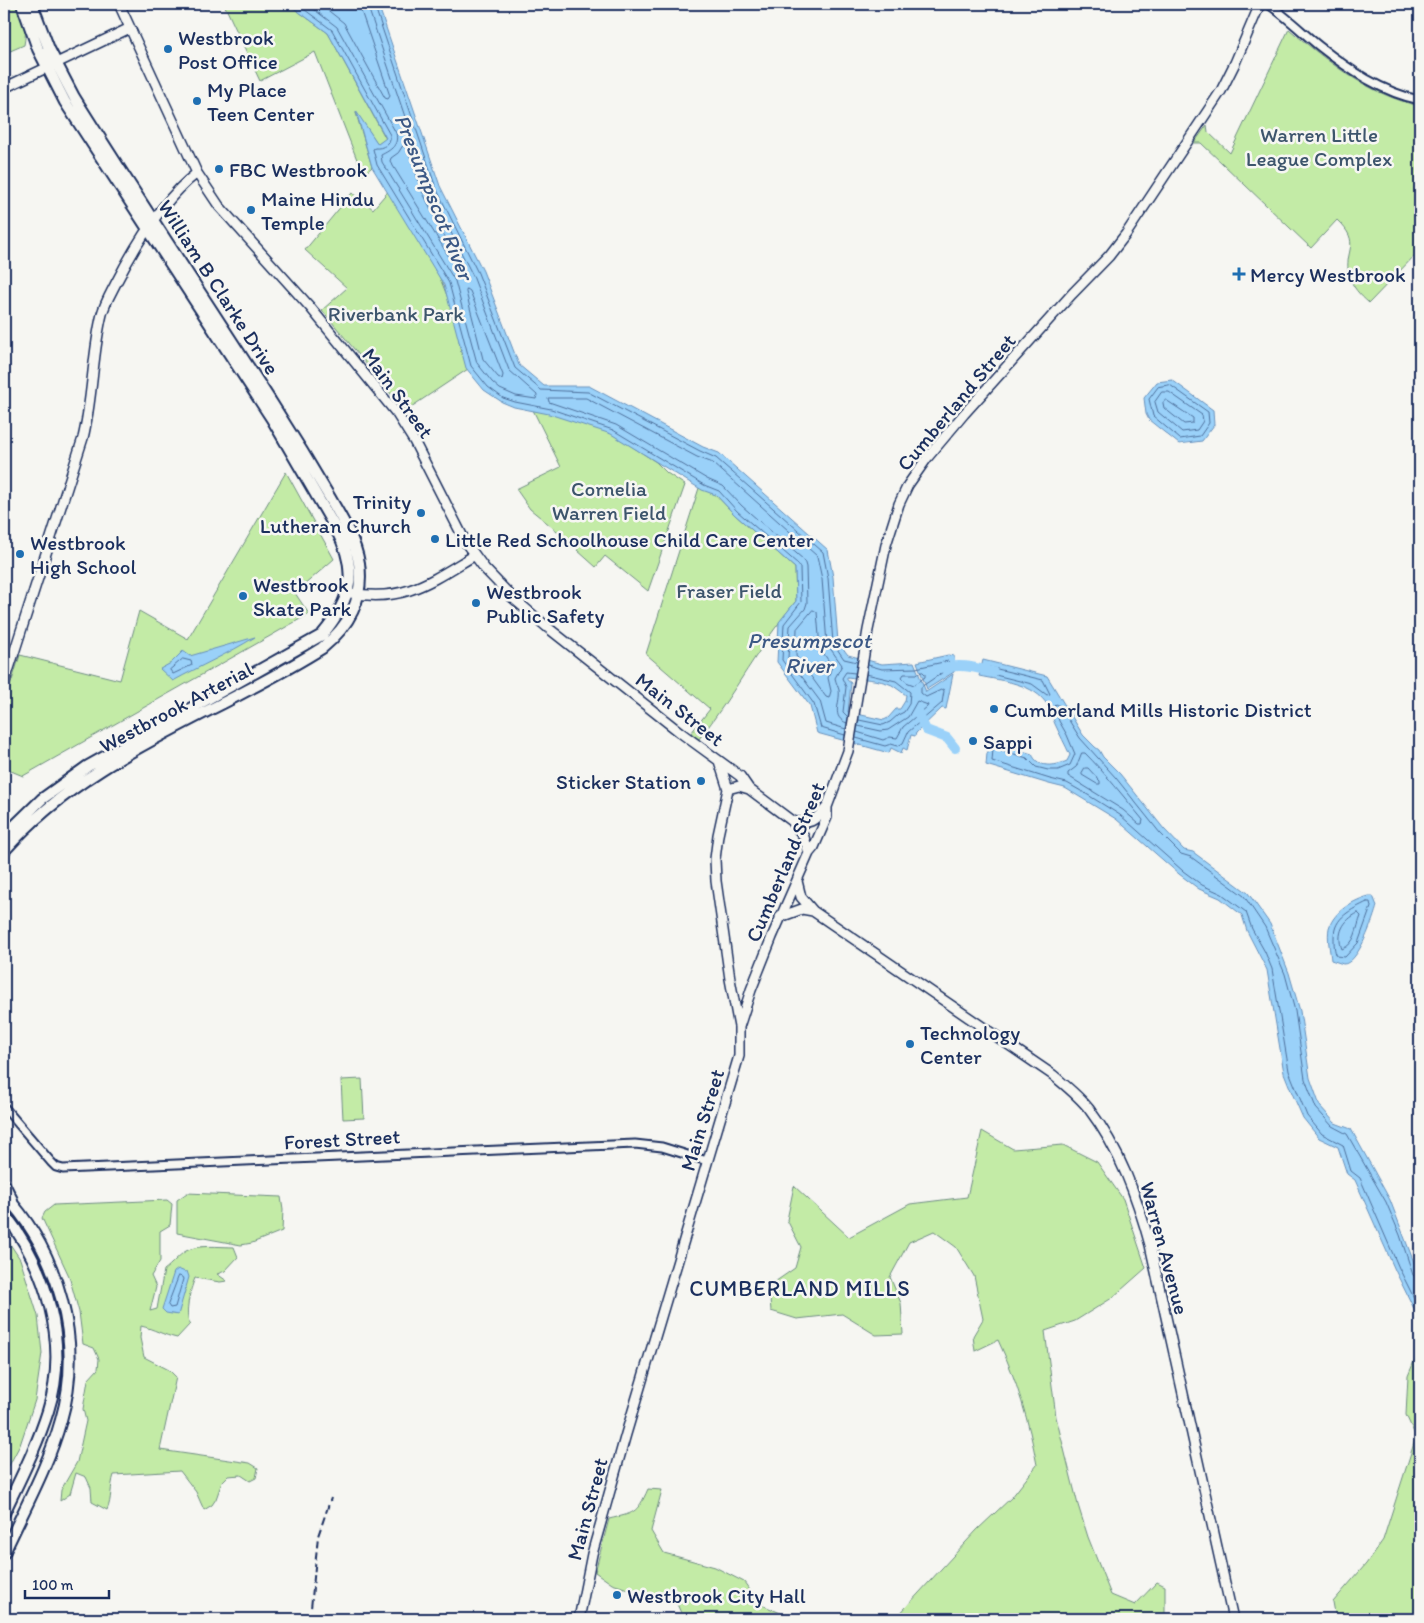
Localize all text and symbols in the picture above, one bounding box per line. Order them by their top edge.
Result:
place label: Westbrook Post Office [178,25,278,74]
marker: Westbrook Post Office [162,43,174,55]
place label: My Place Teen Center [207,77,315,126]
marker: My Place Teen Center [191,95,203,107]
water label: Presumpscot River [388,110,480,286]
park label: Warren Little League Complex [1246,122,1392,171]
place label: FBC Westbrook [229,157,367,182]
marker: FBC Westbrook [213,163,225,175]
place label: Maine Hindu Temple [261,186,375,235]
street label: William B Clarke Drive [153,195,285,379]
marker: Maine Hindu Temple [245,204,257,216]
place label: Mercy Westbrook [1250,262,1406,287]
marker: Mercy Westbrook [1232,267,1246,281]
park label: Riverbank Park [328,301,464,326]
street label: Cumberland Street [891,328,1021,476]
street label: Main Street [357,343,439,443]
park label: Cornelia Warren Field [552,476,666,525]
place label: Trinity Lutheran Church [260,489,411,538]
marker: Trinity Lutheran Church [415,507,427,519]
place label: Little Red Schoolhouse Child Care Center [445,527,814,552]
place label: Westbrook High School [30,530,137,579]
marker: Little Red Schoolhouse Child Care Center [429,533,441,545]
marker: Westbrook High School [14,548,26,560]
place label: Westbrook Skate Park [253,572,351,621]
park label: Fraser Field [676,578,782,603]
place label: Westbrook Public Safety [486,579,604,628]
marker: Westbrook Skate Park [237,590,249,602]
marker: Westbrook Public Safety [470,597,482,609]
water label: Presumpscot River [747,627,872,679]
street label: Westbrook Arterial [95,656,257,758]
street label: Main Street [631,667,729,751]
place label: Cumberland Mills Historic District [1004,697,1312,722]
marker: Cumberland Mills Historic District [988,703,1000,715]
place label: Sappi [983,729,1033,754]
marker: Sappi [967,735,979,747]
place label: Sticker Station [556,769,691,794]
marker: Sticker Station [695,775,707,787]
street label: Cumberland Street [740,778,830,946]
place label: Technology Center [920,1020,1020,1069]
marker: Technology Center [904,1038,916,1050]
street label: Main Street [675,1066,729,1174]
street label: Forest Street [283,1123,401,1155]
street label: Warren Avenue [1135,1179,1195,1317]
district label: CUMBERLAND MILLS [689,1275,911,1302]
street label: Main Street [561,1455,613,1563]
scale bar [25,1568,109,1600]
text: 100 m [32,1576,74,1594]
place label: Westbrook City Hall [627,1583,806,1608]
marker: Westbrook City Hall [611,1589,623,1601]

